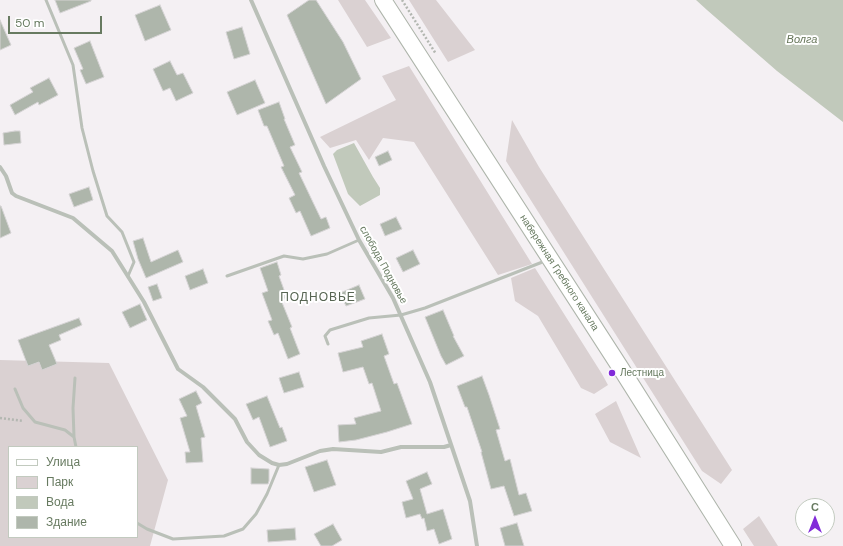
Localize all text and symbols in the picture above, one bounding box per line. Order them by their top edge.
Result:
scale bar [10,8,104,34]
text: 50 m [15,15,44,31]
water label: Волга [787,33,817,47]
street label: набережная Гребного канала [517,213,601,333]
street label: слобода Подновье [357,224,409,306]
district label: ПОДНОВЬЕ [280,291,356,305]
place label: Лестница [620,367,664,379]
marker: Лестница [607,368,617,378]
legend [8,446,138,538]
text: Улица [46,454,80,470]
text: Парк [46,474,73,490]
text: Вода [46,494,74,510]
north arrow [795,498,835,538]
text: С [811,500,819,514]
text: Здание [46,514,87,530]

